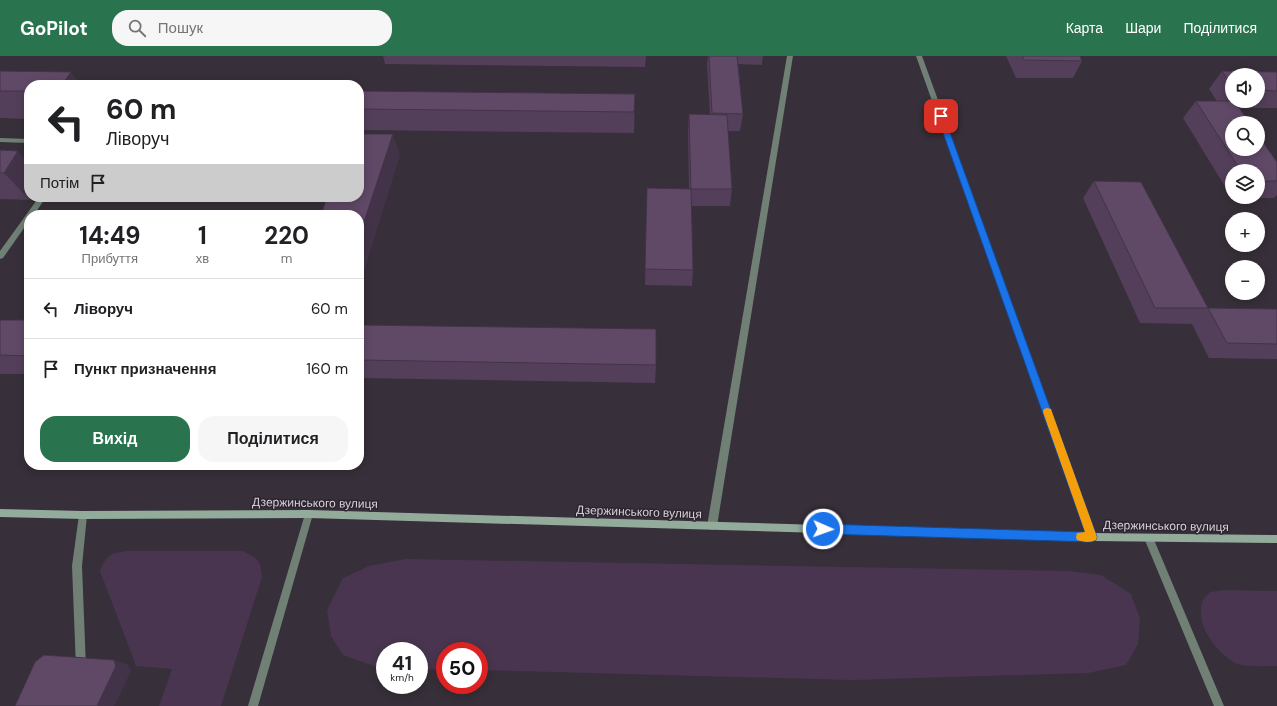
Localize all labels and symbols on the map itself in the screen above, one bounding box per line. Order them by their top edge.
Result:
pin [924,99,958,133]
street label: Дзержинського вулиця [252,494,378,512]
street label: Дзержинського вулиця [576,502,702,522]
position arrow [802,508,844,550]
street label: Дзержинського вулиця [1103,517,1229,535]
speed limit sign: 50 [436,642,488,694]

